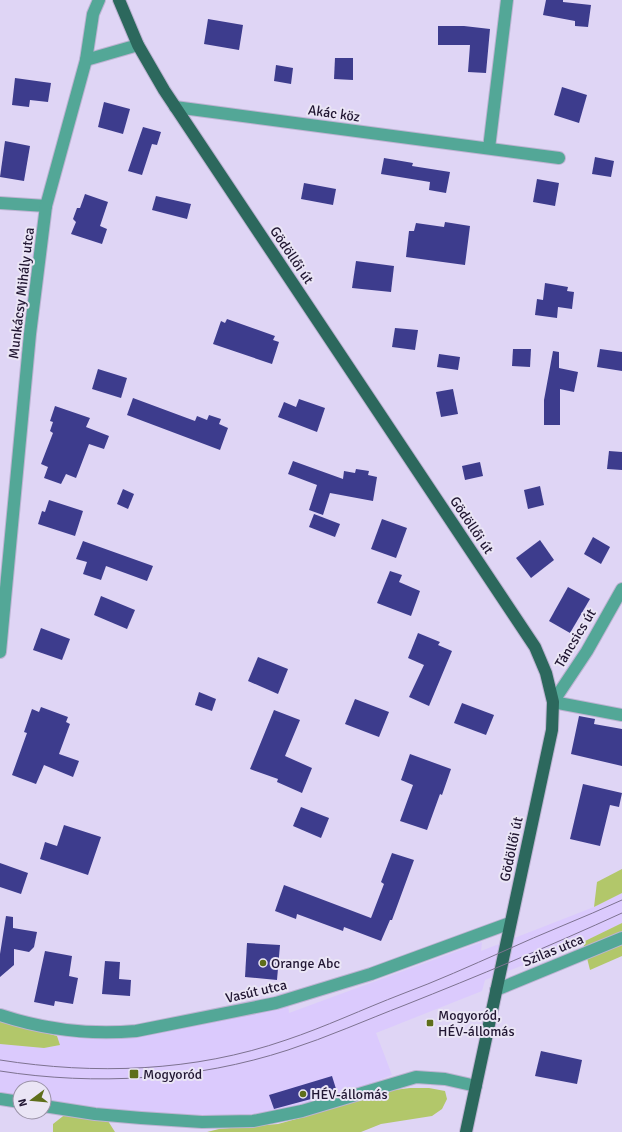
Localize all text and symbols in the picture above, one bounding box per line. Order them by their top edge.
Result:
street label: Akác köz [307,101,361,126]
street label: Gödöllői út [266,223,317,287]
street label: Munkácsy Mihály utca [5,226,38,360]
street label: Gödöllői út [446,493,497,557]
street label: Táncsics út [551,606,600,671]
street label: Gödöllői út [496,815,527,883]
street label: Szilas utca [520,931,586,970]
place label: Orange Abc [271,955,340,972]
marker: Orange Abc [258,958,268,968]
street label: Vasút utca [224,976,288,1007]
place label: Mogyoród, HÉV-állomás [438,1007,515,1040]
marker: Mogyoród, HÉV-állomás [425,1018,435,1028]
place label: Mogyoród [143,1066,202,1083]
marker: Mogyoród [128,1068,140,1080]
north arrow [12,1080,52,1120]
place label: HÉV-állomás [311,1086,388,1103]
marker: HÉV-állomás [298,1089,308,1099]
text: N [16,1097,30,1108]

